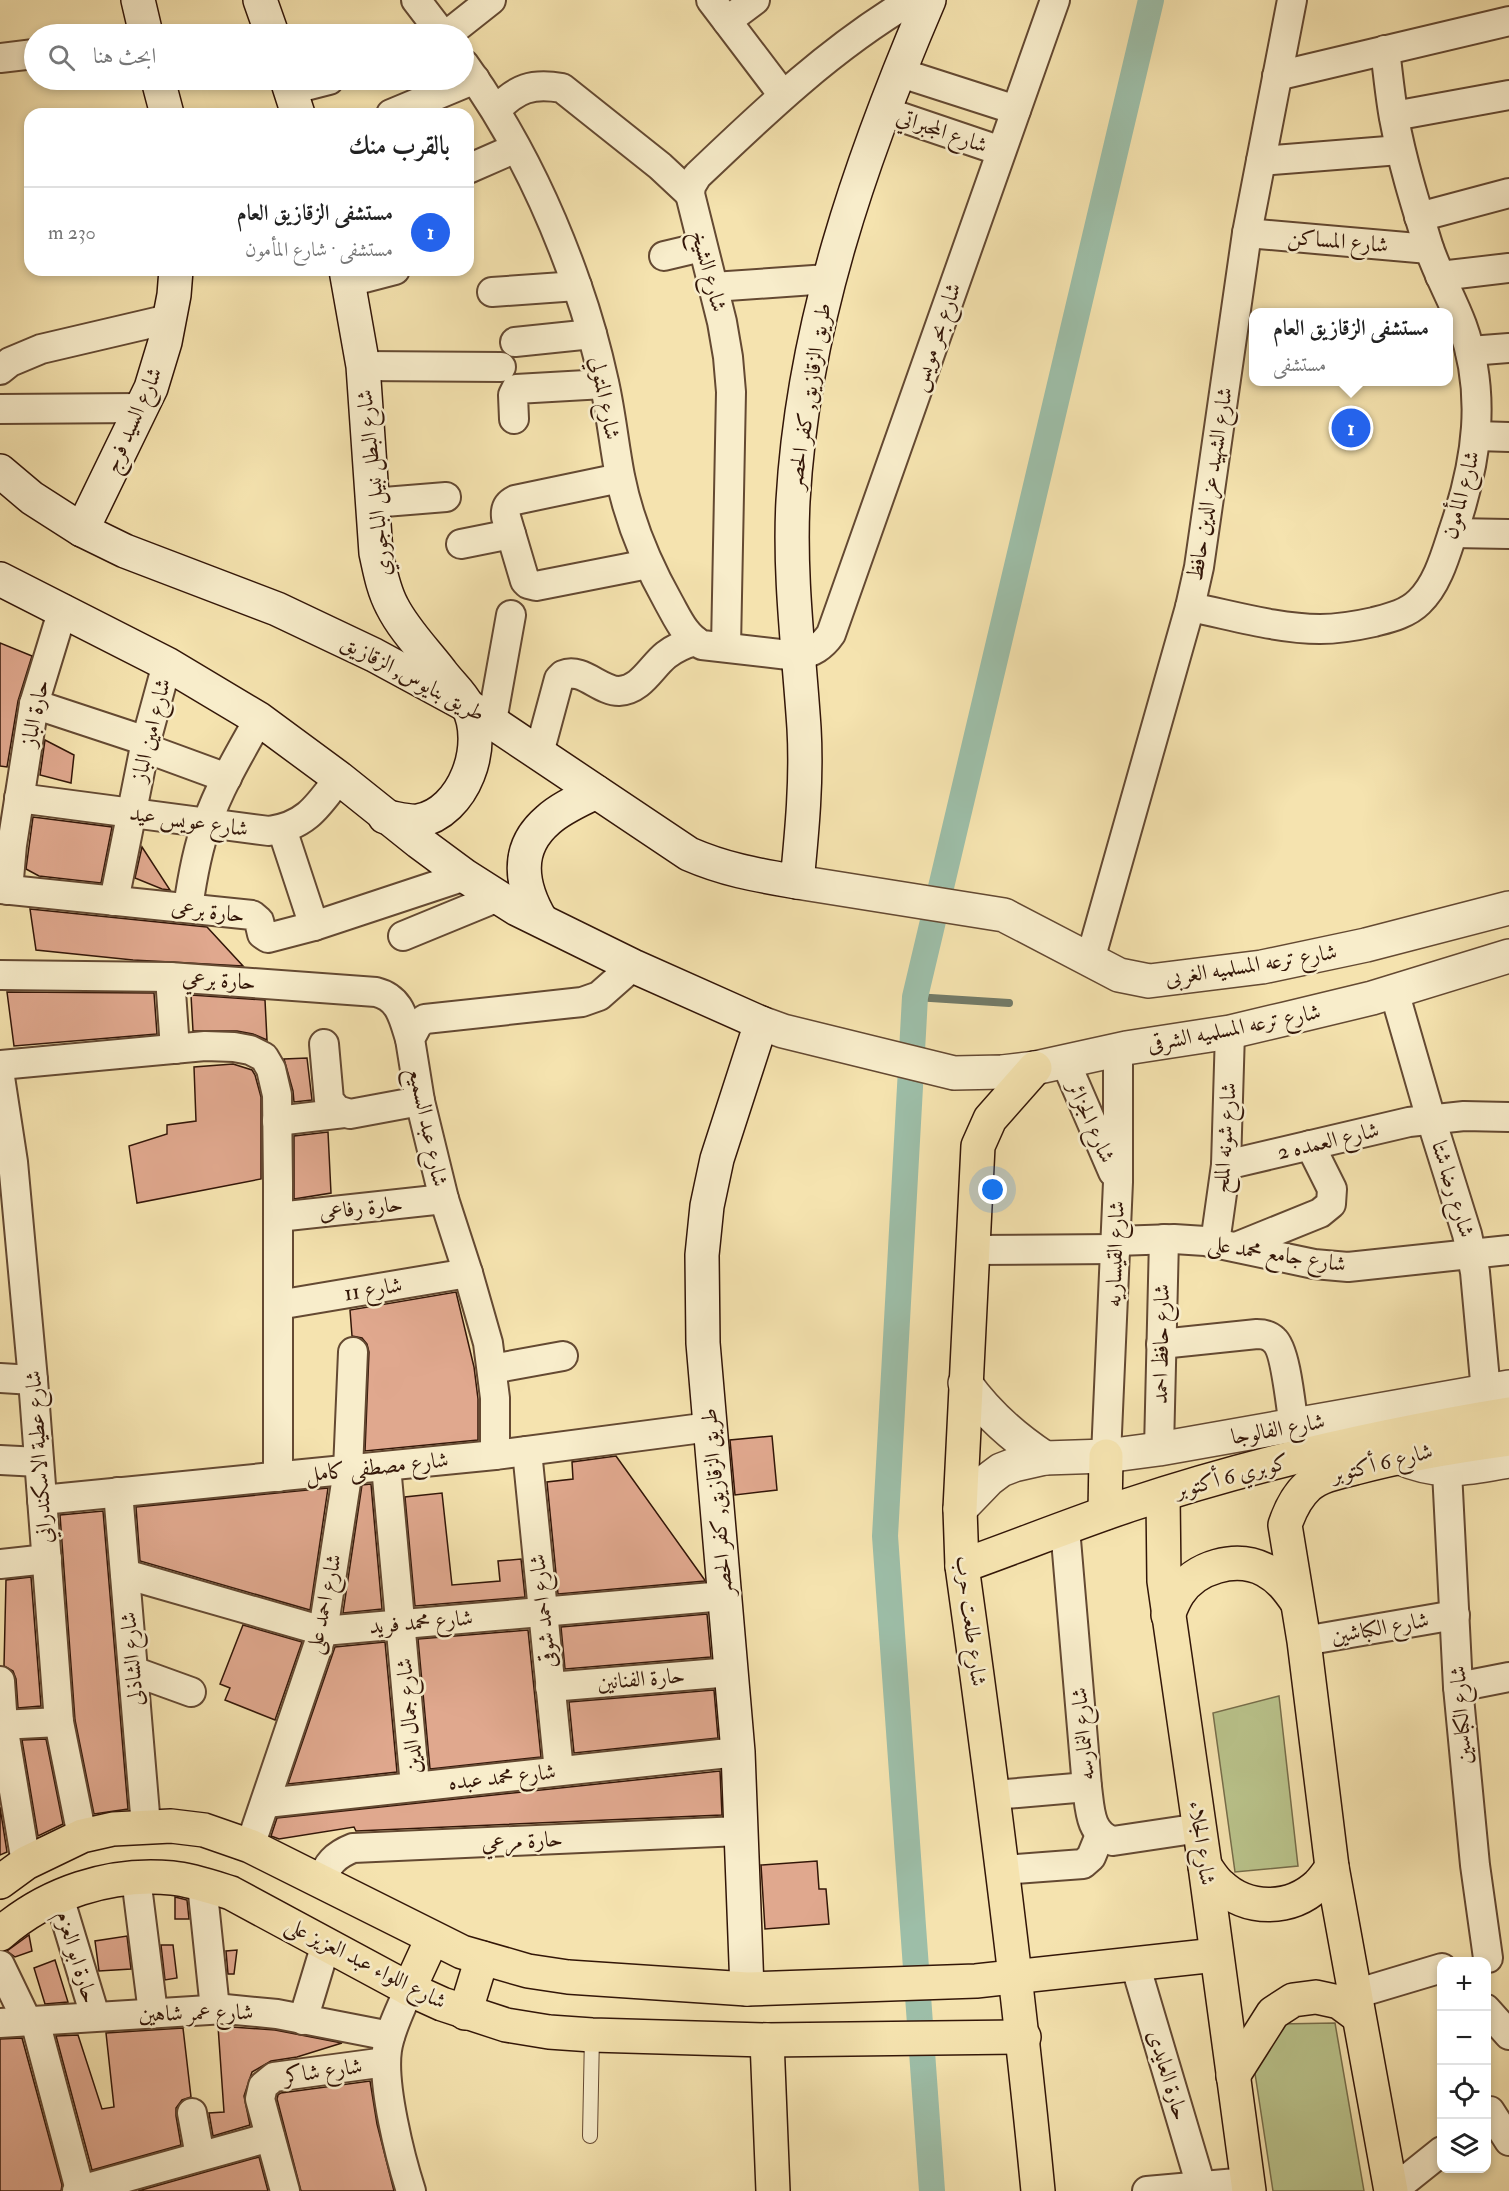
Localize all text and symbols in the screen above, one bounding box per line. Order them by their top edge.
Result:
search box [24,24,474,90]
icon: search [45,41,78,74]
text: ابحث هنا [93,42,156,70]
street label: شارع المجبراتي [891,102,991,163]
text: بالقرب منك [348,130,450,162]
text: مستشفى الزقازيق العام [237,199,393,227]
text: 230 m [48,220,96,245]
text: 1 [427,220,434,245]
street label: شارع المساكن [1286,223,1390,263]
street label: شارع الشيخ [680,227,733,316]
text: مستشفى · شارع المأمون [245,237,393,262]
street label: شارع بحر مويس [904,279,971,396]
street label: طريق الزقازيق, كفر الحصر [780,301,838,493]
popup [1249,308,1453,386]
text: مستشفى الزقازيق العام [1273,314,1429,342]
text: مستشفى [1273,352,1326,377]
street label: شارع المتولي [579,354,627,443]
street label: شارع السيد فرج [97,363,173,479]
street label: شارع الشهيد عز الدين حافظ [1181,385,1243,584]
street label: شارع البطل نبيل الباجوري [350,388,402,578]
pin: 1 [1332,406,1370,450]
street label: شارع المأمون [1434,447,1490,543]
street label: طريق بنايوس, الزقازيق [336,628,490,728]
street label: شارع امين الباز [124,676,181,787]
street label: حارة الباز [14,677,56,751]
street label: شارع عويس عيد [127,799,250,847]
street label: حارة برعى [170,893,246,929]
street label: شارع ترعه المسلميه الغربى [1163,938,1340,996]
street label: حارة برعي [181,963,257,1001]
street label: شارع ترعه المسلميه الشرقى [1145,997,1324,1062]
street label: شارع عبد السميع [397,1065,454,1190]
street label: شارع الجزائر [1056,1075,1121,1169]
street label: شارع شونه الملح [1207,1082,1248,1195]
street label: شارع العمده 2 [1274,1116,1383,1170]
street label: شارع رضا شتا [1421,1137,1481,1242]
your location [978,1175,1007,1204]
street label: حارة رفاعى [318,1190,404,1226]
street label: شارع القيساريه [1099,1200,1135,1308]
street label: شارع جامع محمد على [1205,1229,1348,1284]
street label: شارع 11 [342,1271,405,1311]
street label: شارع حافظ احمد [1146,1284,1180,1404]
street label: شارع عطية الاسكندراني [19,1369,63,1545]
street label: طريق الزقازيق, كفر الحصر [695,1407,739,1599]
street label: شارع الفالوجا [1229,1407,1328,1455]
street label: شارع 6 أكتوبر [1326,1435,1437,1493]
street label: كوبري 6 أكتوبر [1170,1445,1293,1508]
street label: شارع مصطفى كامل [304,1446,450,1492]
street label: شارع احمد على [300,1551,352,1658]
street label: شارع احمد شوقى [523,1552,567,1669]
street label: شارع طلعت حرب [945,1554,993,1688]
street label: شارع محمد فريد [368,1604,474,1644]
street label: شارع الكباشين [1329,1606,1432,1654]
street label: شارع الشاذلى [114,1610,154,1707]
street label: شارع جمال الدين [390,1657,432,1775]
street label: حارة الفنانين [596,1661,686,1697]
street label: شارع الكباسين [1444,1665,1482,1765]
street label: شارع النمارسه [1065,1686,1105,1782]
street label: شارع محمد عبده [447,1757,558,1801]
street label: شارع الجلاء [1178,1799,1222,1888]
street label: حارة مرعي [481,1825,564,1861]
street label: حارة ابو العزم [45,1907,104,2008]
street label: شارع اللواء عبد العزيز على [279,1910,451,2019]
map controls [1437,1957,1491,2173]
button: + [1437,1957,1491,2011]
street label: شارع عمر شاهين [138,1998,254,2032]
button: − [1437,2011,1491,2065]
street label: حارة العايدى [1141,2027,1195,2123]
street label: شارع شاكر [280,2052,365,2095]
button: locate [1437,2065,1491,2119]
button: layers [1437,2119,1491,2173]

